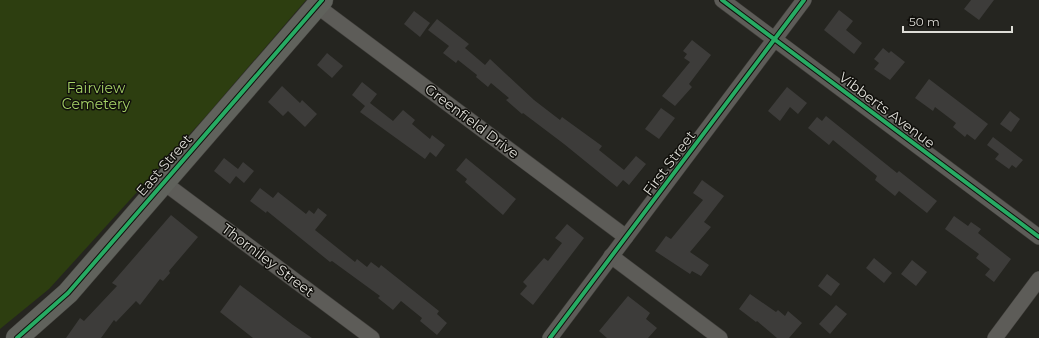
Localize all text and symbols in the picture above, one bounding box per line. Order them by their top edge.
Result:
scale bar [903,8,1012,34]
text: 50 m [909,14,940,29]
street label: Vibberts Avenue [835,68,939,152]
park label: Fairview Cemetery [62,79,131,113]
street label: Greenfield Drive [421,80,523,162]
street label: First Street [639,127,699,199]
street label: East Street [132,130,196,200]
street label: Thorniley Street [218,219,318,301]

